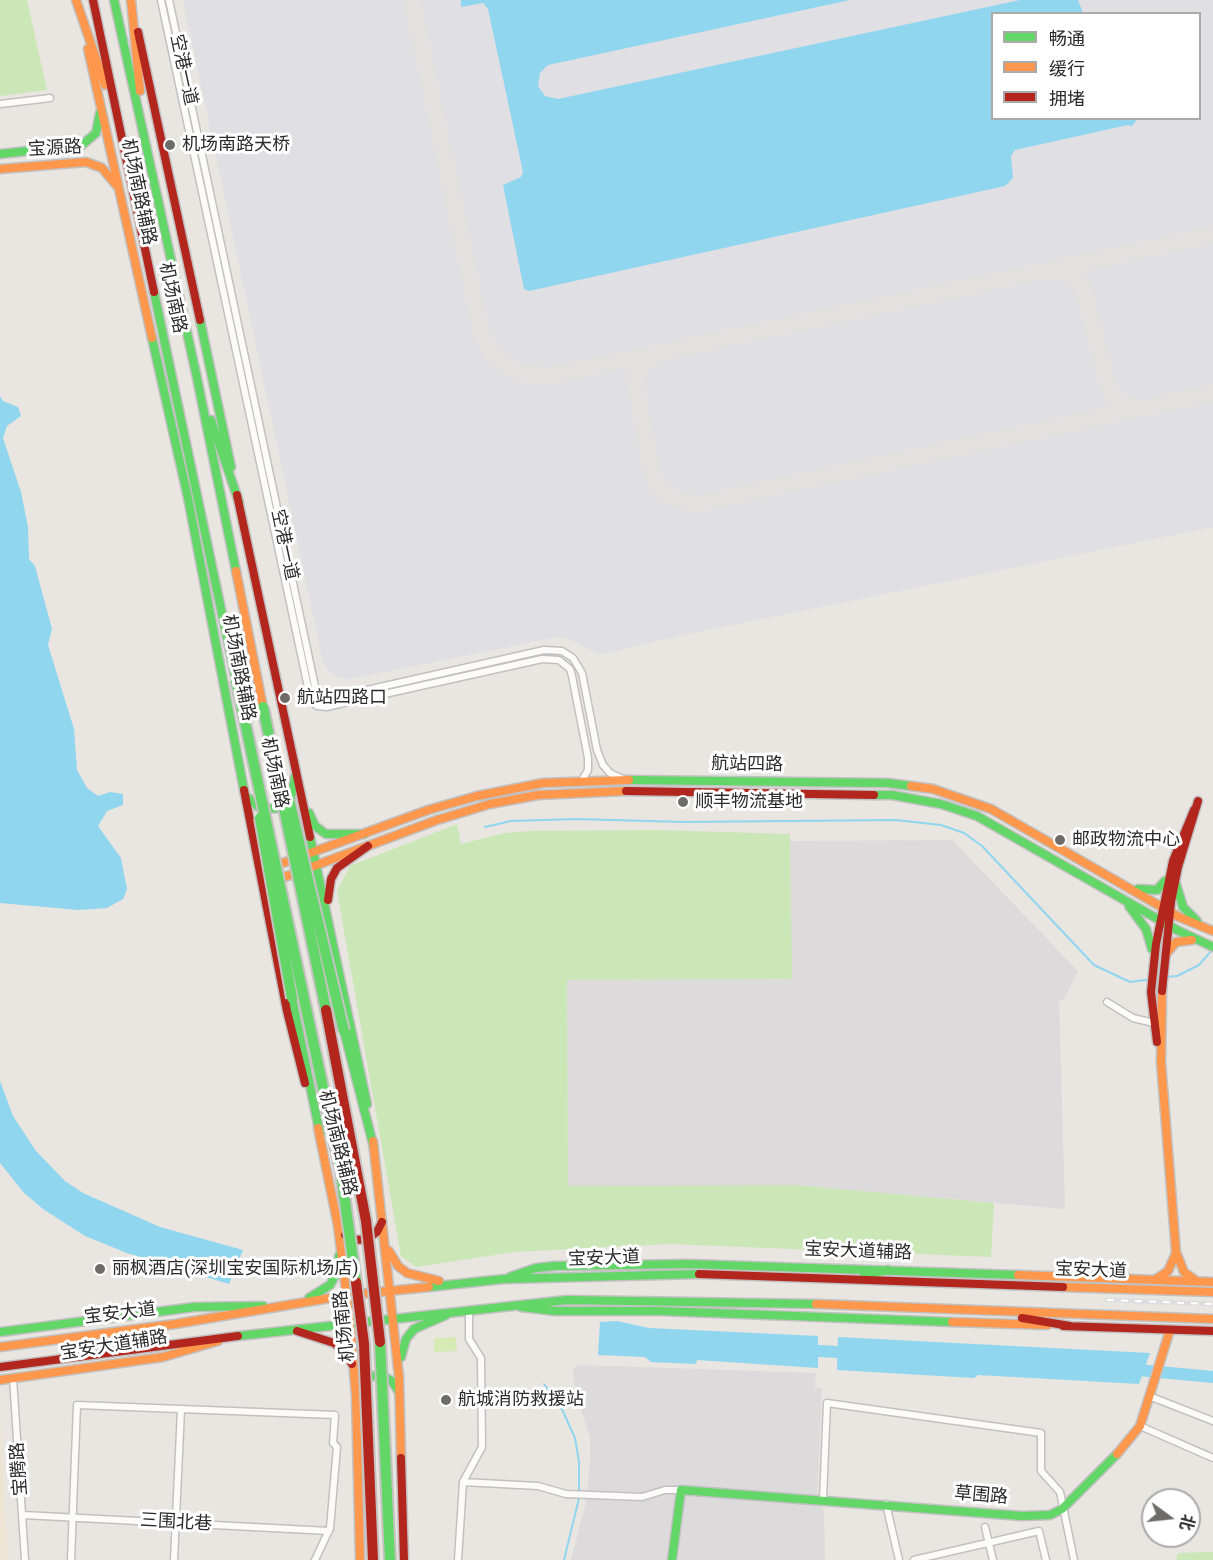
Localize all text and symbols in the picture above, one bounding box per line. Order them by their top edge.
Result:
legend [991,12,1201,120]
text: 畅通 [1049,28,1085,49]
street label: 空港一道 [165,33,201,107]
text: 缓行 [1049,58,1085,79]
text: 拥堵 [1049,88,1085,109]
place label: 机场南路天桥 [182,134,290,156]
street label: 宝源路 [27,137,83,161]
street label: 机场南路辅路 [116,137,160,247]
marker: 机场南路天桥 [163,138,177,152]
street label: 机场南路 [154,261,190,335]
street label: 空港一道 [266,508,302,582]
street label: 机场南路辅路 [217,613,259,723]
place label: 航站四路口 [297,687,387,709]
marker: 航站四路口 [278,691,292,705]
street label: 机场南路 [256,736,292,810]
street label: 航站四路 [711,754,783,776]
place label: 顺丰物流基地 [695,791,803,813]
marker: 顺丰物流基地 [676,795,690,809]
place label: 邮政物流中心 [1072,829,1180,851]
marker: 邮政物流中心 [1053,833,1067,847]
street label: 机场南路辅路 [313,1088,361,1198]
street label: 宝安大道辅路 [804,1239,912,1265]
street label: 宝安大道 [568,1247,640,1271]
place label: 丽枫酒店(深圳宝安国际机场店) [112,1258,358,1280]
street label: 宝安大道 [1055,1259,1127,1283]
marker: 丽枫酒店(深圳宝安国际机场店) [93,1262,107,1276]
street label: 机场南路 [330,1289,360,1363]
street label: 宝安大道 [83,1299,157,1329]
street label: 宝安大道辅路 [59,1327,169,1365]
place label: 航城消防救援站 [458,1389,584,1411]
marker: 航城消防救援站 [439,1393,453,1407]
street label: 宝腾路 [7,1441,33,1497]
street label: 草围路 [953,1483,1009,1509]
north arrow [1141,1488,1201,1548]
street label: 三围北巷 [139,1510,213,1536]
text: 北 [1176,1512,1198,1532]

